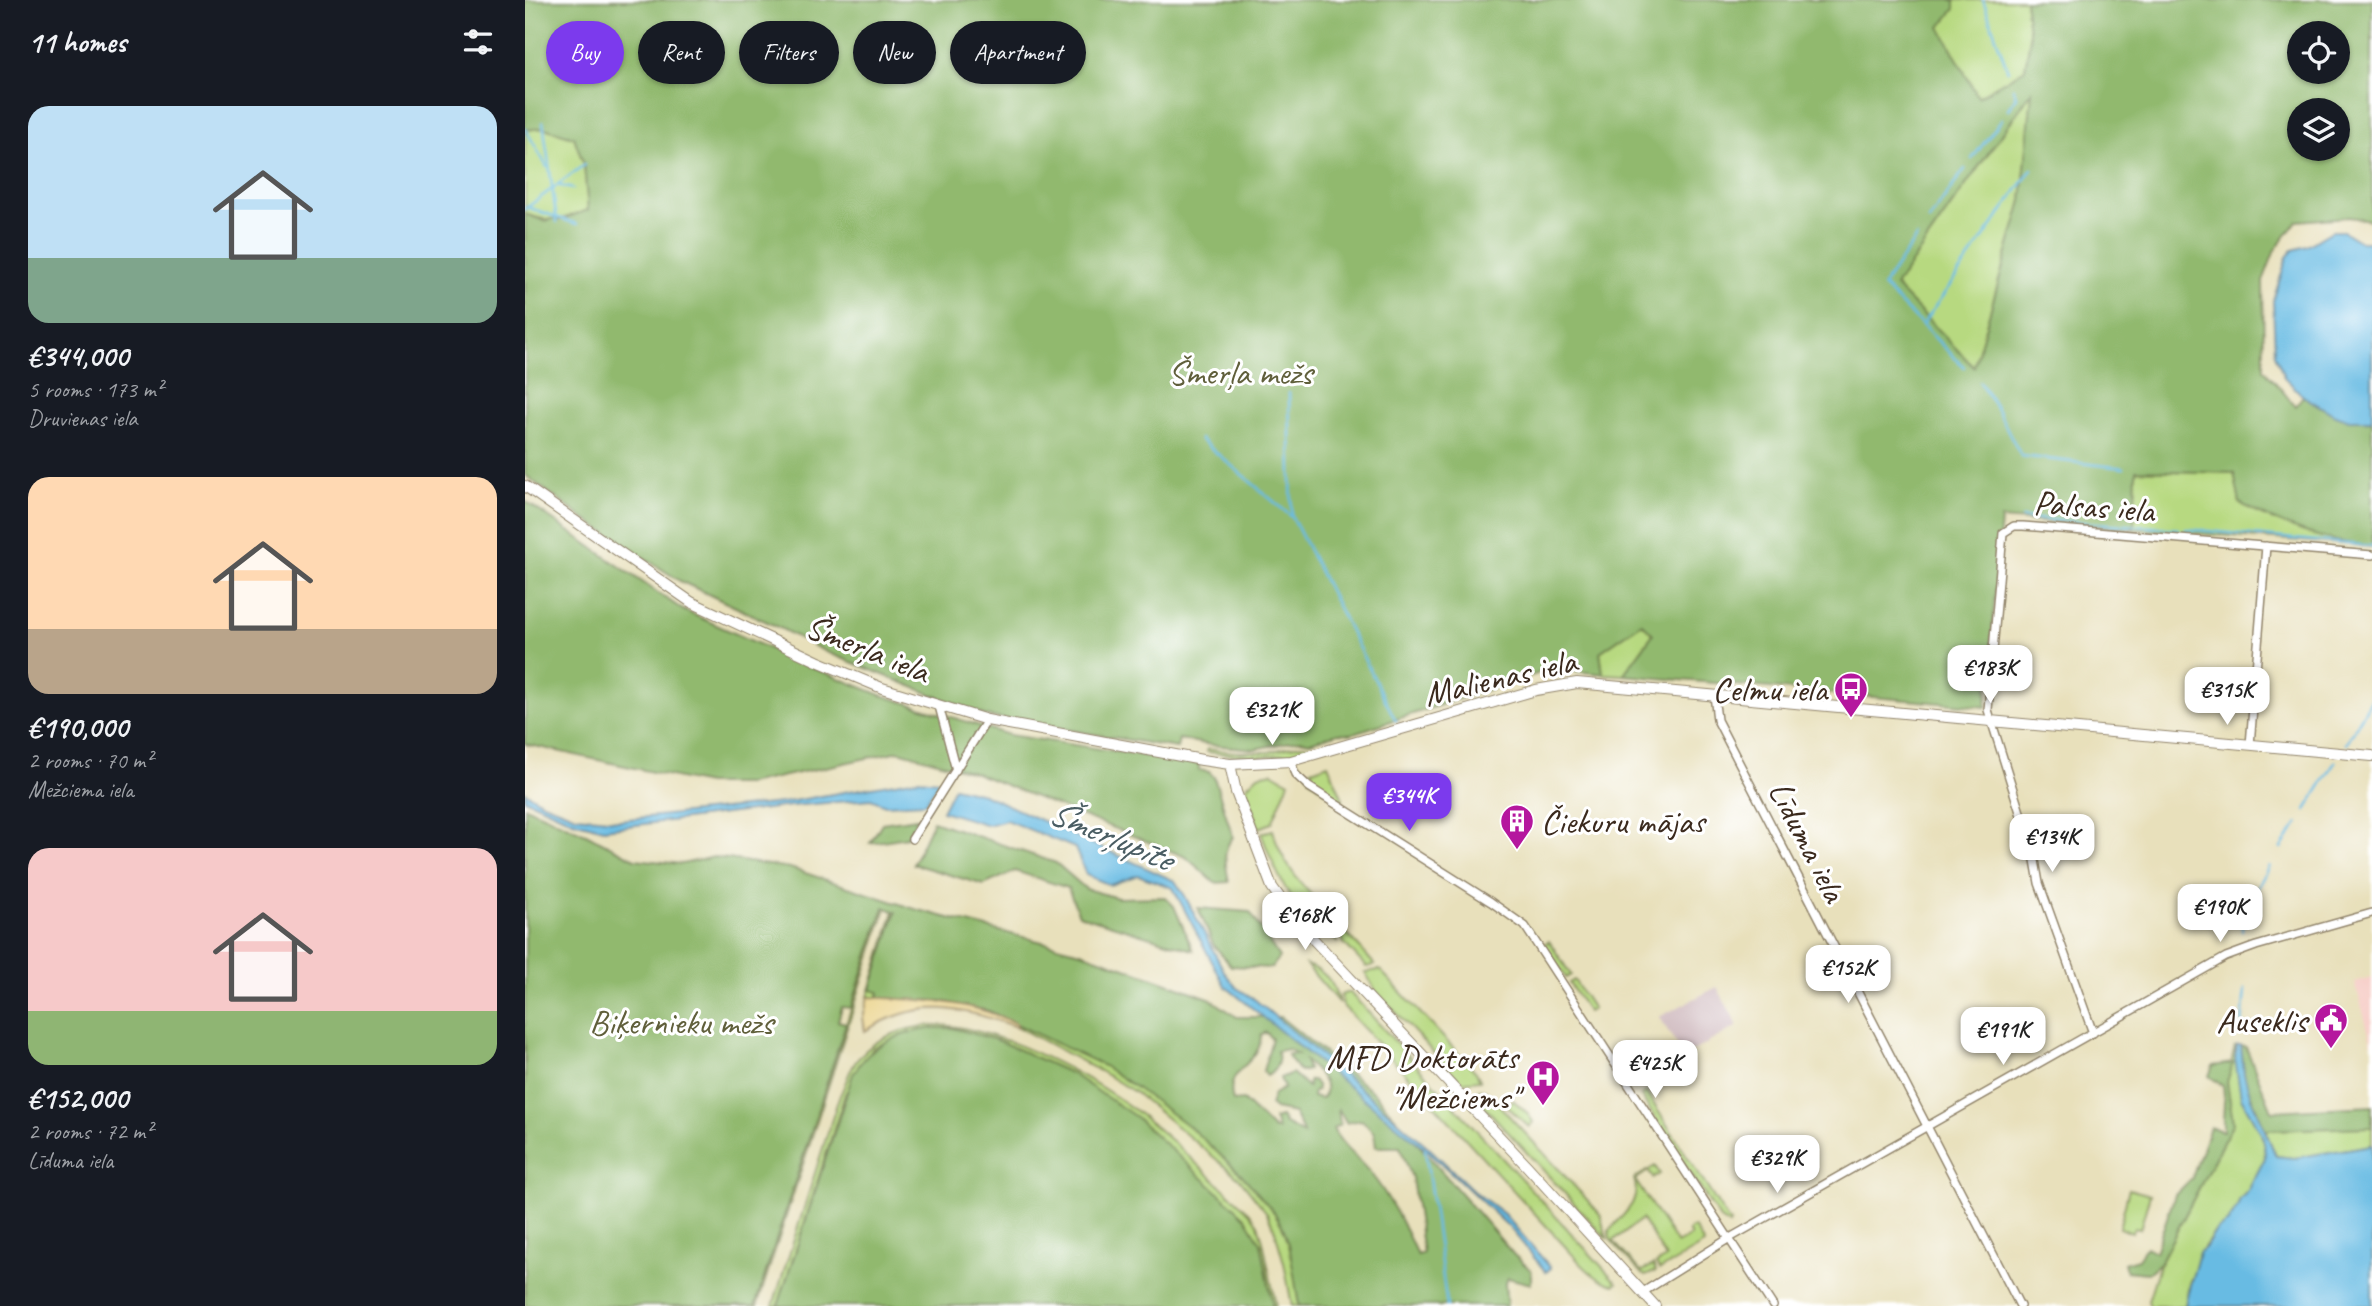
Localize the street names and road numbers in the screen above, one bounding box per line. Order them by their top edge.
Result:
street label: Palsas iela [2032,480,2158,533]
street label: Šmerļa iela [799,603,939,695]
street label: Malienas iela [1420,638,1583,717]
street label: Līduma iela [1758,773,1858,911]

